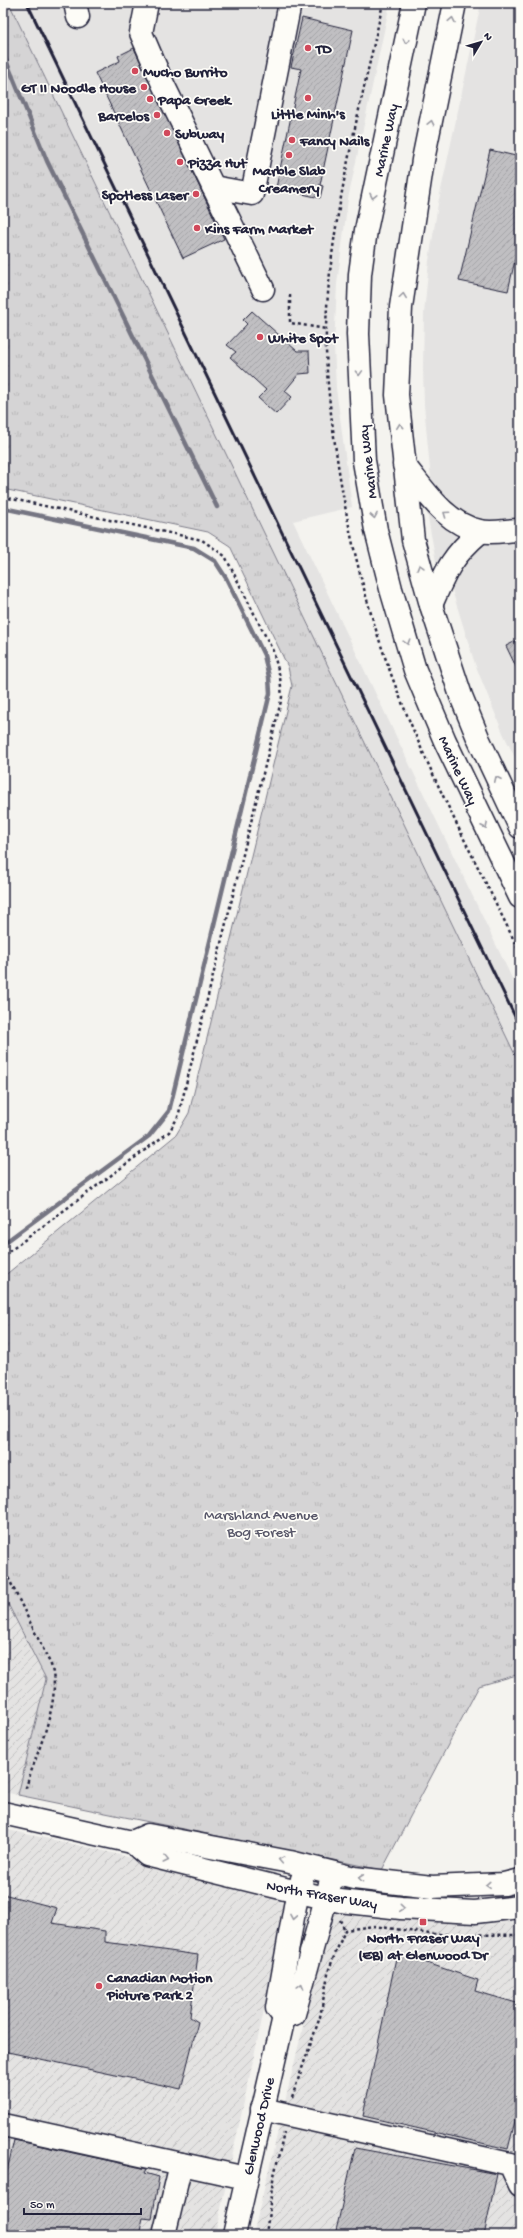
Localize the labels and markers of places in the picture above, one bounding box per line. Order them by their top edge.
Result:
place label: TD [315,41,333,59]
marker: TD [303,43,313,53]
place label: Mucho Burrito [143,64,228,82]
marker: Mucho Burrito [130,66,140,76]
place label: GT II Noodle House [21,80,137,98]
marker: GT II Noodle House [139,82,149,92]
place label: Papa Greek [157,92,233,110]
marker: Little Minh's [303,93,313,103]
marker: Papa Greek [145,94,155,104]
place label: Little Minh's [271,106,346,124]
place label: Barcelos [97,108,150,126]
marker: Barcelos [152,110,162,120]
place label: Subway [175,126,225,144]
marker: Subway [162,128,172,138]
place label: Fancy Nails [299,133,371,151]
marker: Fancy Nails [287,135,297,145]
marker: Marble Slab Creamery [284,150,294,160]
place label: Pizza Hut [187,155,248,173]
marker: Pizza Hut [175,157,185,167]
place label: Marble Slab Creamery [252,163,326,198]
place label: Spotless Laser [102,187,190,205]
marker: Spotless Laser [191,189,201,199]
place label: Kins Farm Market [204,221,315,239]
marker: Kins Farm Market [192,223,202,233]
place label: White Spot [267,330,340,348]
marker: White Spot [255,332,265,342]
marker: North Fraser Way (EB) at Glenwood Dr [418,1917,428,1927]
place label: North Fraser Way (EB) at Glenwood Dr [358,1930,489,1965]
place label: Canadian Motion Picture Park 2 [106,1970,213,2005]
marker: Canadian Motion Picture Park 2 [94,1981,104,1991]

